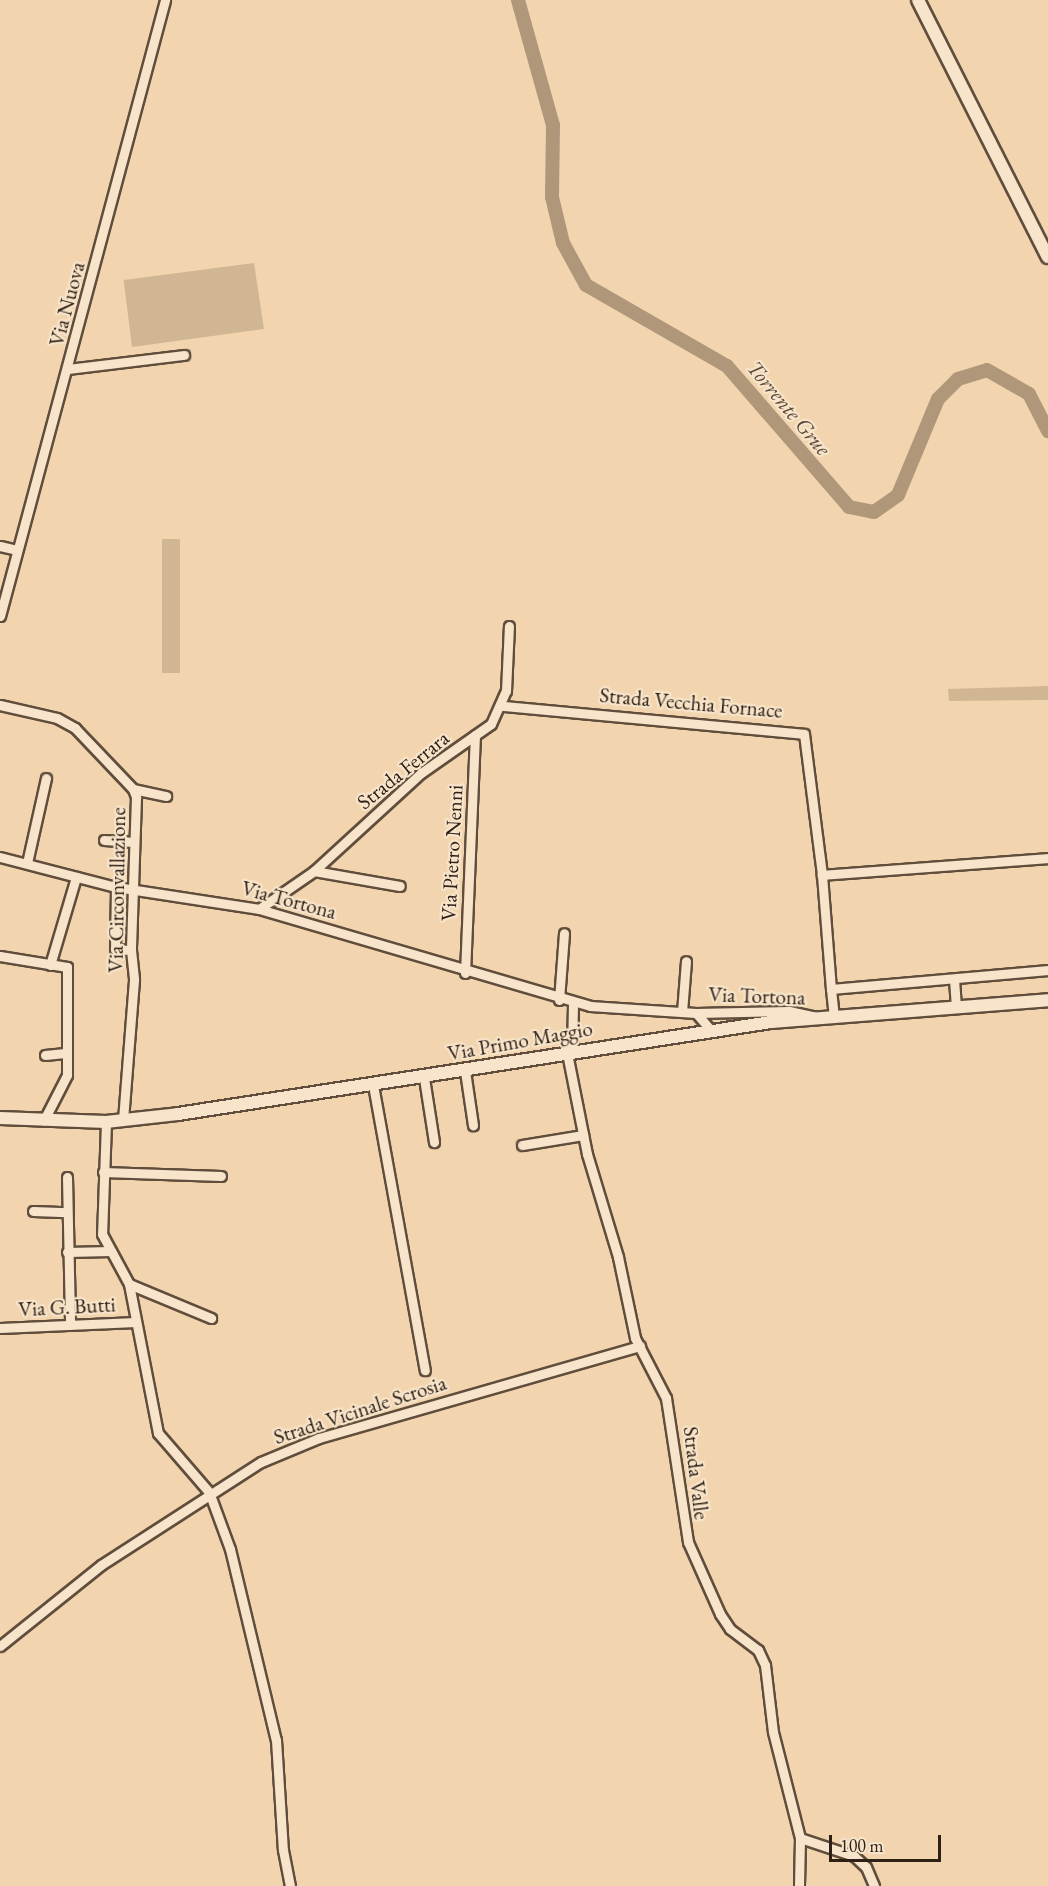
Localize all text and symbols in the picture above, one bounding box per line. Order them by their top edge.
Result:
street label: Via Nuova [44,259,90,349]
water label: Torrente Grue [742,355,836,461]
street label: Strada Vecchia Fornace [599,682,783,724]
street label: Strada Ferrara [352,725,454,815]
street label: Via Pietro Nenni [436,784,468,922]
street label: Via Circonvallazione [103,807,131,973]
street label: Via Tortona [239,875,339,925]
street label: Via Tortona [708,982,806,1010]
street label: Via Primo Maggio [446,1016,594,1066]
street label: Via G. Butti [18,1292,116,1322]
street label: Strada Vicinale Scrosia [270,1370,450,1450]
street label: Strada Valle [678,1425,714,1521]
scale bar [832,1823,944,1861]
text: 100 m [840,1834,884,1857]

